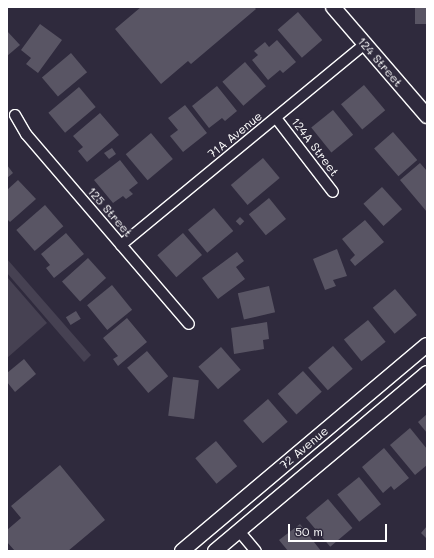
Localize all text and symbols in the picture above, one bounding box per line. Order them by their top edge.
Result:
street label: 124 Street [355,34,405,90]
street label: 71A Avenue [205,109,265,161]
street label: 124A Street [288,115,342,179]
street label: 125 Street [85,184,135,240]
street label: 72 Avenue [277,424,331,472]
scale bar [290,516,389,542]
text: 50 m [295,523,323,539]

